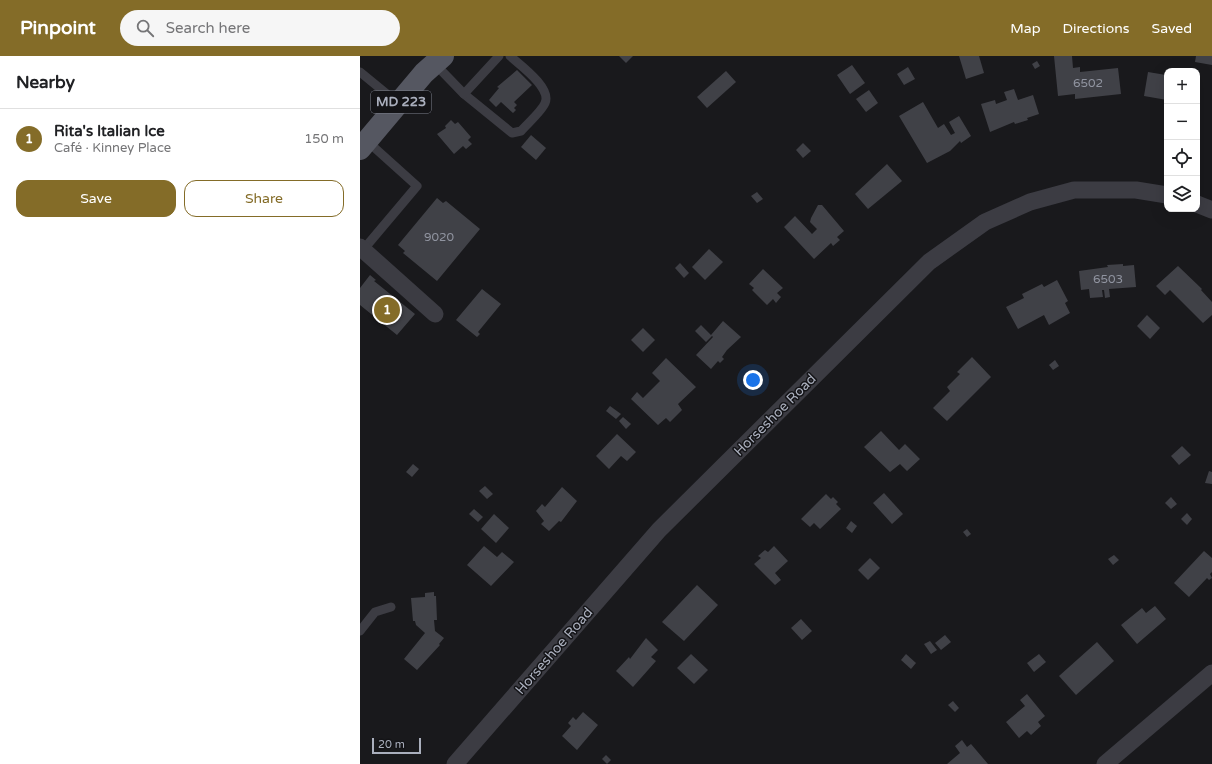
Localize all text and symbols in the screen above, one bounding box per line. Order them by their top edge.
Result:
search box [120,10,400,46]
text: Pinpoint [20,17,96,39]
icon: search [134,17,156,39]
text: Search here [166,19,250,37]
text: Map [1010,20,1041,37]
text: Directions [1063,20,1130,37]
text: Saved [1152,20,1192,37]
map controls [1164,68,1200,212]
button: + [1164,68,1200,104]
text: Nearby [16,72,75,93]
house number: 6502 [1073,76,1103,90]
road number: MD 223 [371,91,431,113]
button: − [1164,104,1200,140]
text: Rita's Italian Ice [54,122,165,140]
text: 1 [25,131,33,147]
text: 150 m [304,131,344,147]
text: Café · Kinney Place [54,140,171,156]
button: locate [1164,140,1200,176]
button: layers [1164,176,1200,212]
button: Save [16,180,176,217]
button: Share [184,180,344,217]
house number: 9020 [424,230,455,244]
house number: 6503 [1093,272,1123,286]
pin: 1 [374,295,400,325]
street label: Horseshoe Road [730,370,820,460]
your location [743,370,763,390]
street label: Horseshoe Road [512,604,596,698]
scale bar [372,736,421,755]
text: 20 m [378,738,405,751]

